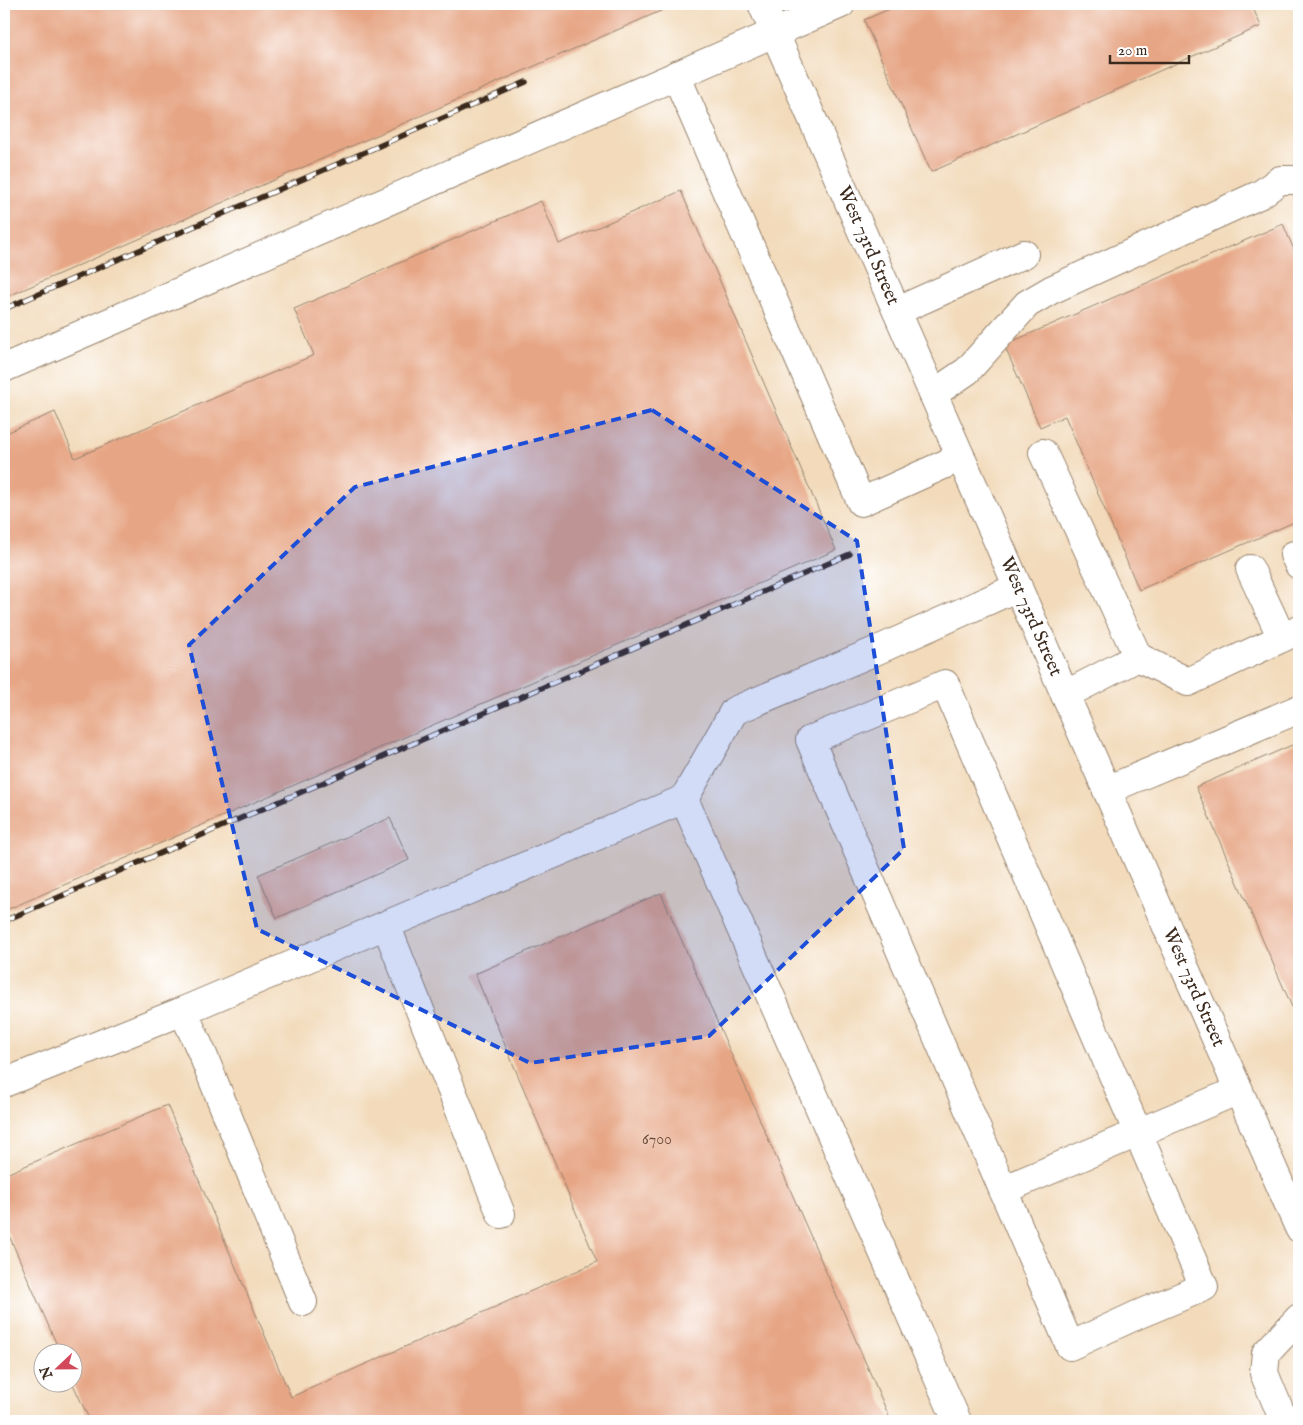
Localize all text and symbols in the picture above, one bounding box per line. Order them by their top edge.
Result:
scale bar [1110,32,1189,64]
text: 20 m [1118,41,1148,60]
street label: West 73rd Street [831,182,905,310]
street label: West 73rd Street [994,553,1068,680]
street label: West 73rd Street [1157,924,1230,1051]
house number: 6700 [642,1130,672,1150]
north arrow [32,1342,82,1392]
text: N [36,1364,58,1382]

